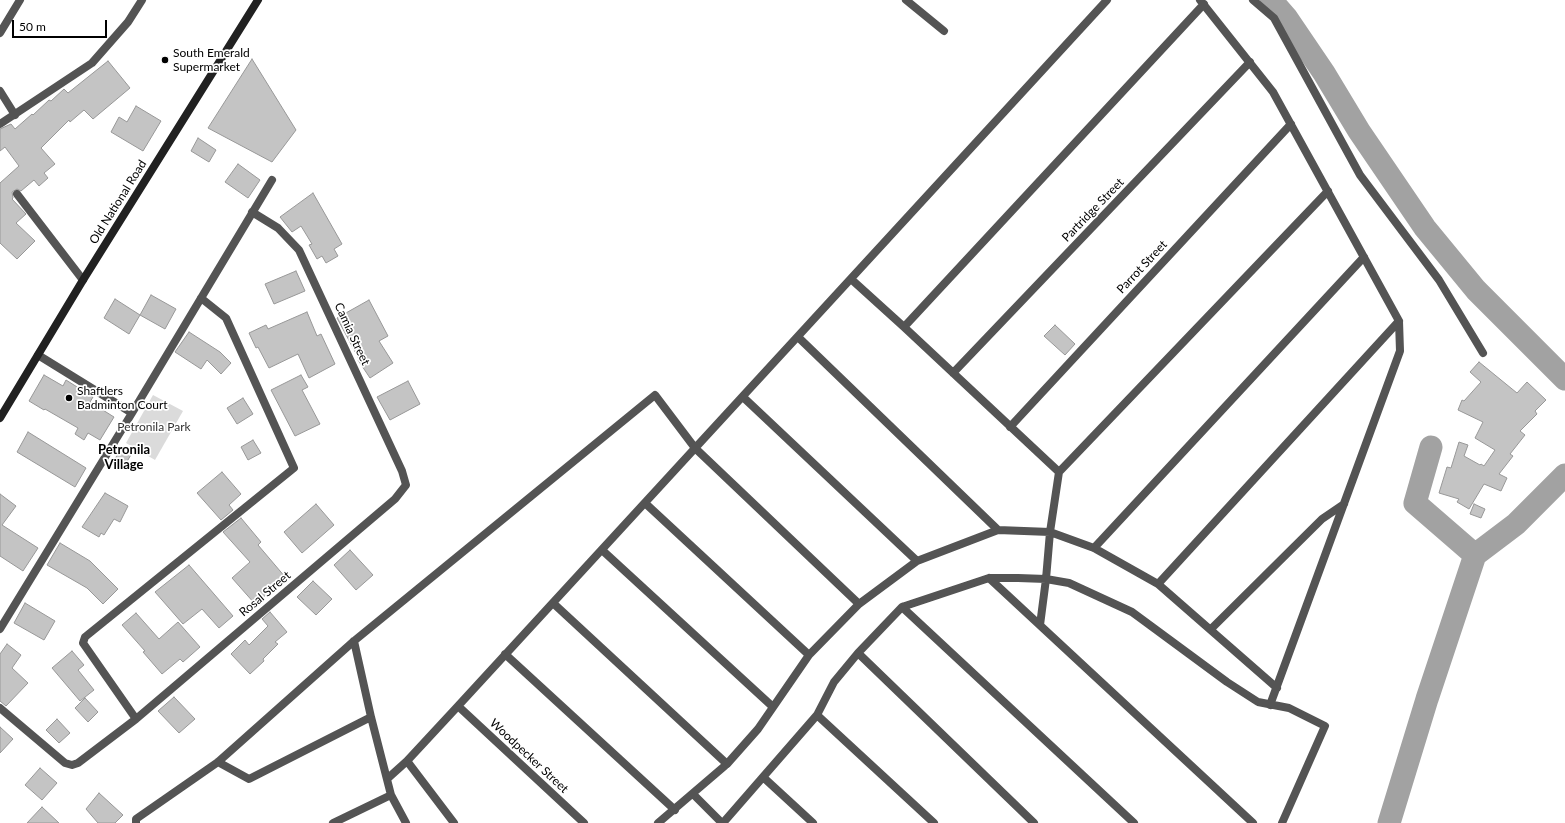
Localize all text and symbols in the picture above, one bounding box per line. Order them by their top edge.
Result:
scale bar [14,12,109,38]
text: 50 m [19,19,46,34]
place label: South Emerald Supermarket [173,46,250,74]
marker: South Emerald Supermarket [160,55,170,65]
street label: Old National Road [86,157,150,247]
street label: Partridge Street [1059,175,1127,245]
street label: Parrot Street [1114,238,1170,296]
street label: Camia Street [331,300,373,368]
place label: Shaftlers Badminton Court [77,384,168,412]
marker: Shaftlers Badminton Court [64,393,74,403]
park label: Petronila Park [117,420,191,434]
district label: Petronila Village [98,442,150,473]
street label: Rosal Street [236,568,294,620]
street label: Woodpecker Street [487,716,571,796]

